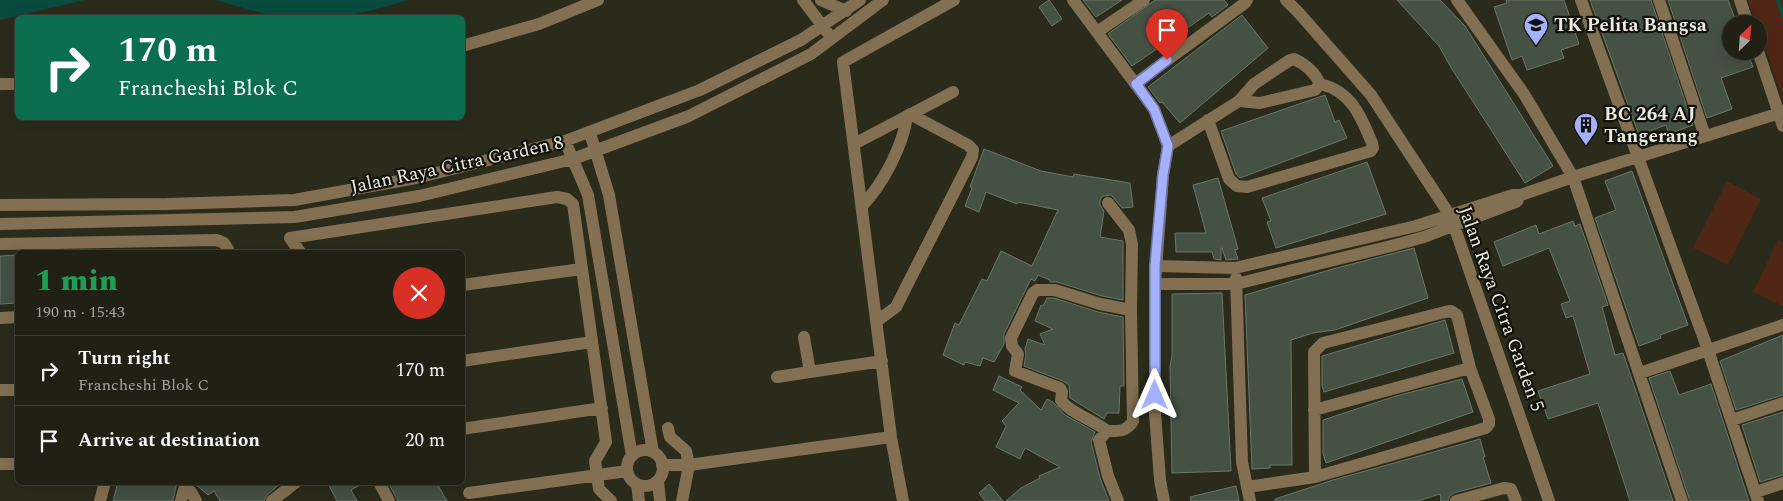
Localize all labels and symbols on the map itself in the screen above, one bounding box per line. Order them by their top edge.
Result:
pin [1146,9,1188,60]
place label: TK Pelita Bangsa [1554,11,1707,40]
school or university icon: TK Pelita Bangsa [1523,12,1549,46]
north arrow [1722,15,1768,60]
place label: BC 264 AJ Tangerang [1604,100,1698,151]
building icon: BC 264 AJ Tangerang [1573,112,1599,146]
street label: Jalan Raya Citra Garden 8 [348,128,566,202]
street label: Jalan Raya Citra Garden 5 [1450,202,1552,416]
position arrow [1128,368,1180,420]

